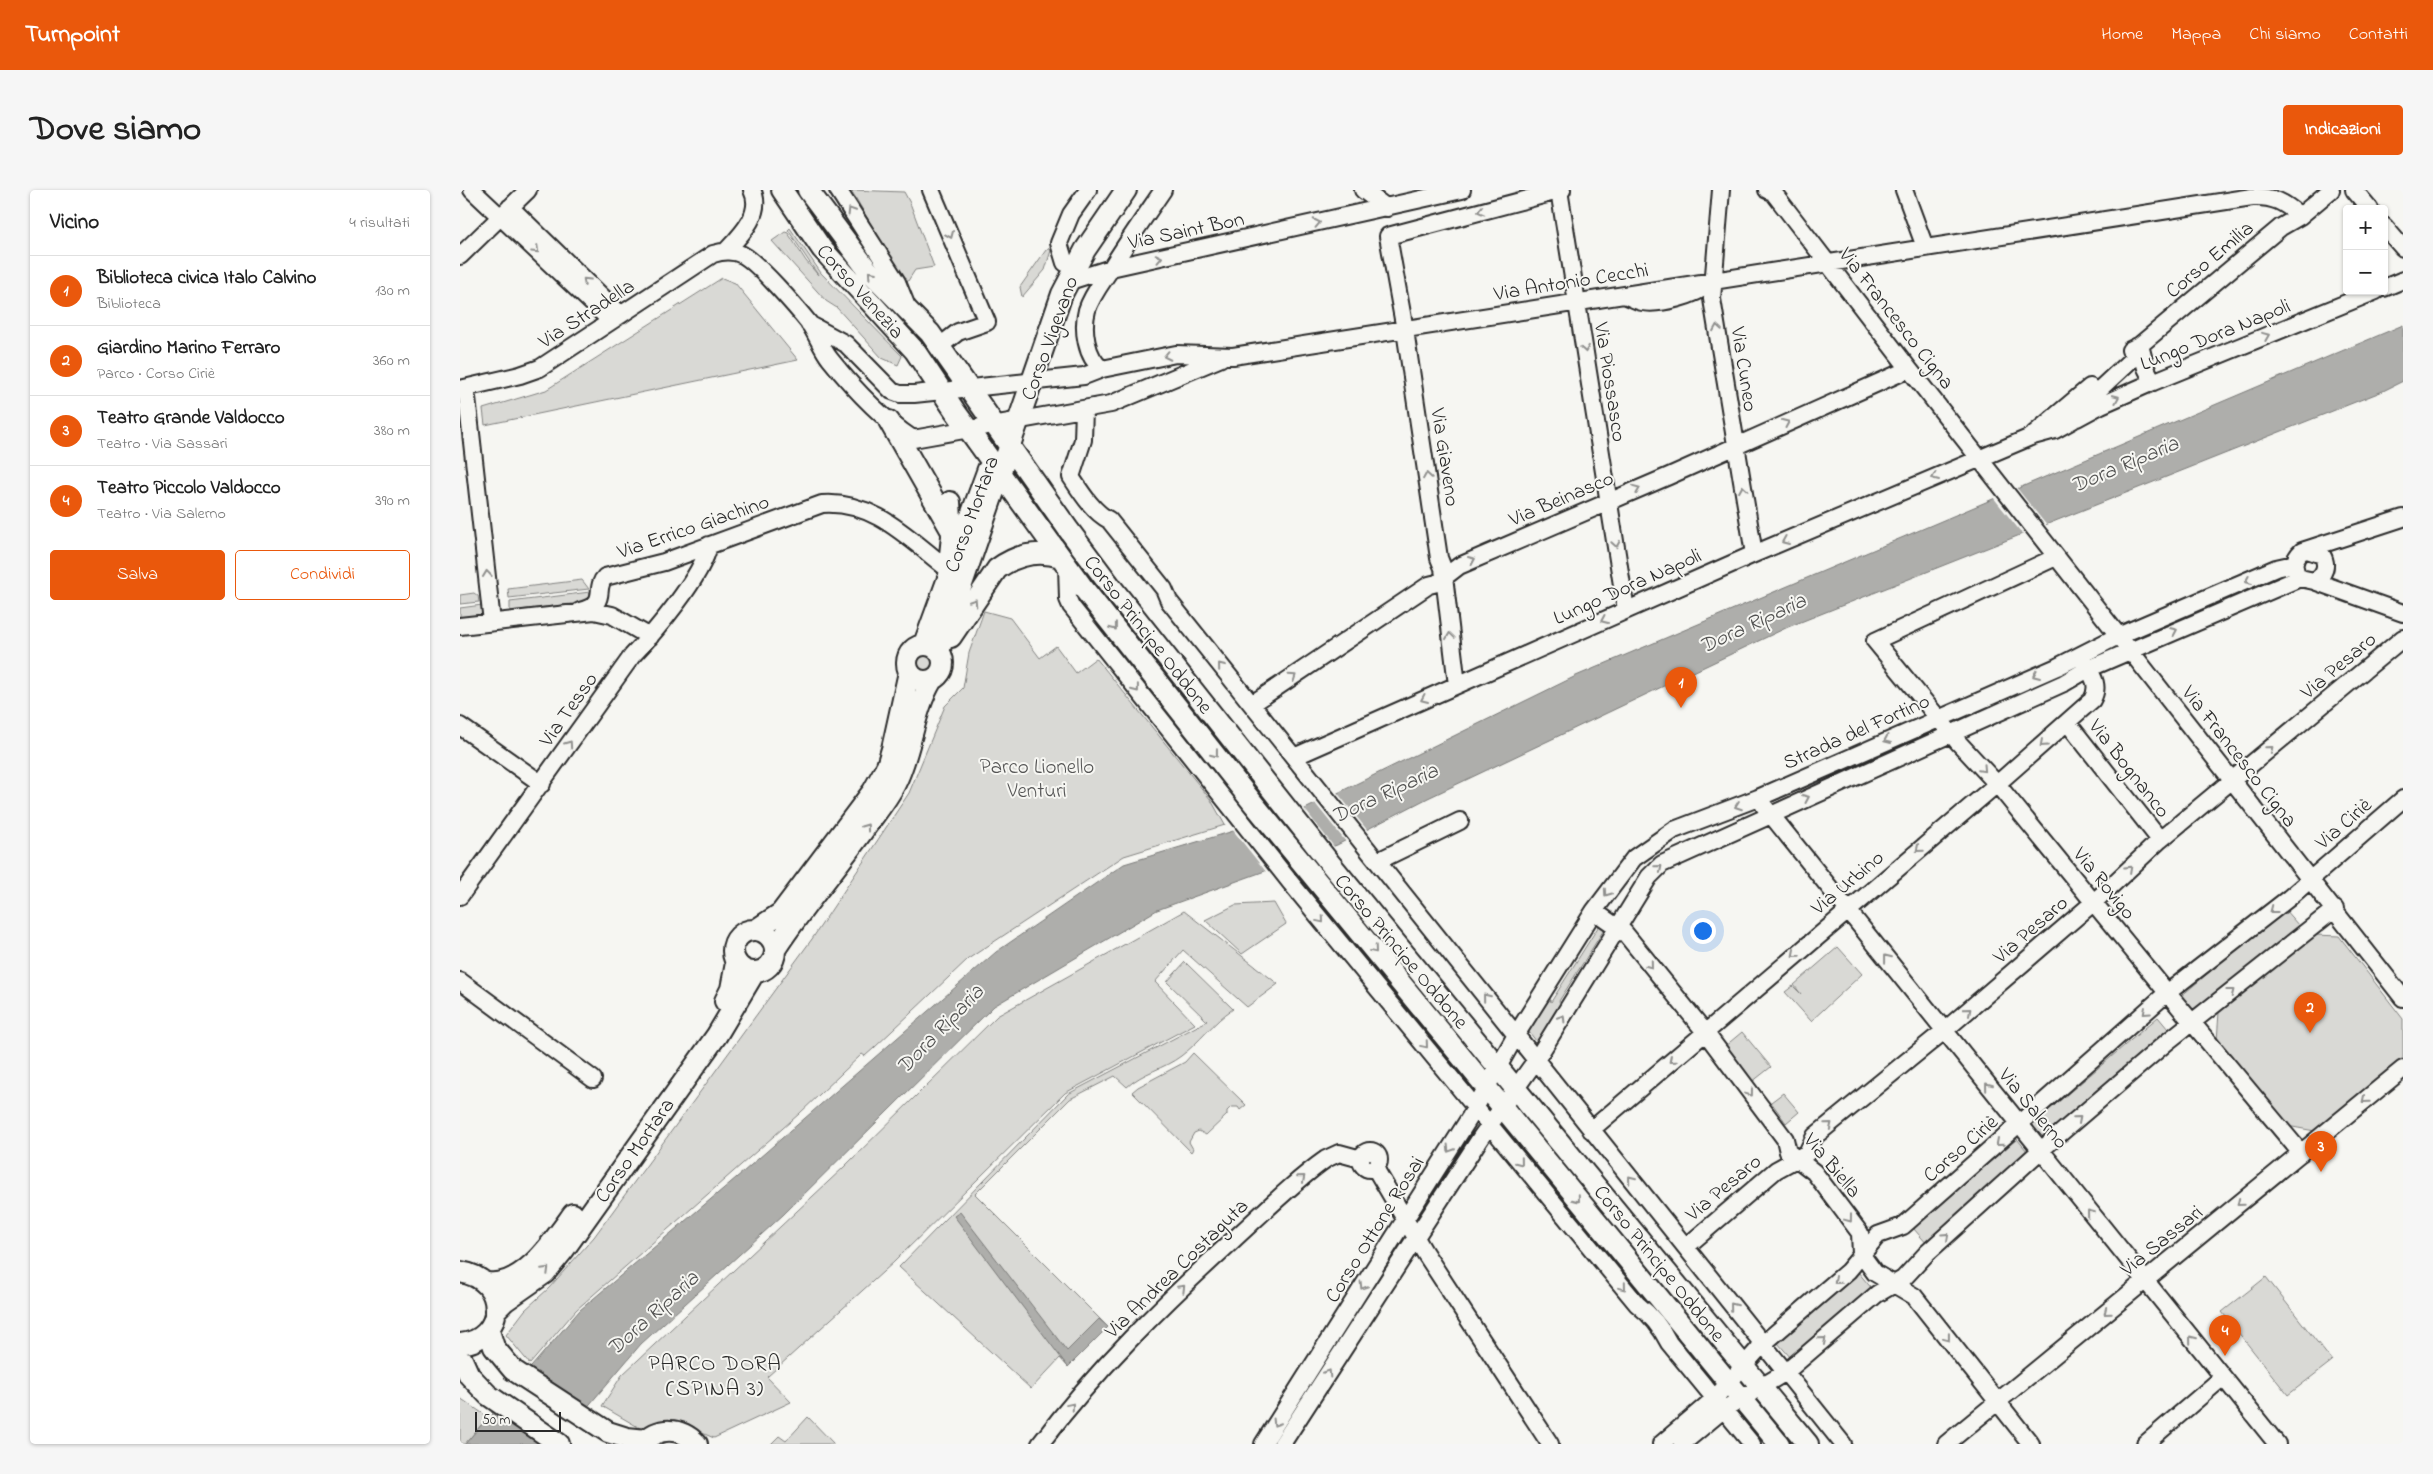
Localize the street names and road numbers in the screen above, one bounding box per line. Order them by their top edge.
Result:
street label: Via Saint Bon [1125,205,1247,259]
street label: Corso Emilia [2160,215,2261,307]
street label: Corso Venezia [809,238,910,347]
street label: Via Francesco Cigna [1828,241,1960,398]
street label: Via Antonio Cecchi [1491,256,1651,310]
street label: Via Stradella [532,272,641,358]
street label: Corso Vigevano [1015,272,1089,406]
street label: Lungo Dora Napoli [2136,292,2296,382]
street label: Via Piossasco [1585,319,1633,444]
street label: Via Cuneo [1721,324,1765,414]
street label: Via Giaveno [1421,405,1467,509]
street label: Corso Mortara [938,452,1008,577]
street label: Via Beinasco [1504,464,1619,536]
street label: Via Errico Giachino [613,488,774,568]
street label: Lungo Dora Napoli [1549,542,1708,636]
street label: Corso Principe Oddone [1076,549,1220,722]
street label: Via Pesaro [2294,626,2384,708]
street label: Via Tesso [532,667,606,754]
street label: Via Francesco Cigna [2171,679,2303,836]
street label: Strada del Fortino [1779,687,1935,779]
street label: Via Bognanco [2078,713,2177,826]
street label: Via Ciriè [2309,791,2380,858]
street label: Via Rovigo [2063,841,2142,928]
street label: Via Urbino [1804,844,1891,924]
street label: Corso Principe Oddone [1326,868,1475,1037]
street label: Via Pesaro [1986,889,2076,972]
street label: Via Salerno [1990,1061,2075,1156]
street label: Corso Mortara [588,1092,683,1210]
street label: Corso Ciriè [1917,1108,2006,1191]
street label: Via Biella [1795,1126,1868,1205]
street label: Via Pesaro [1679,1148,1769,1230]
street label: Corso Ottone Rosai [1318,1151,1433,1309]
street label: Corso Principe Oddone [1586,1179,1732,1350]
street label: Via Andrea Costaguta [1098,1193,1258,1348]
street label: Via Sassari [2114,1199,2210,1285]

